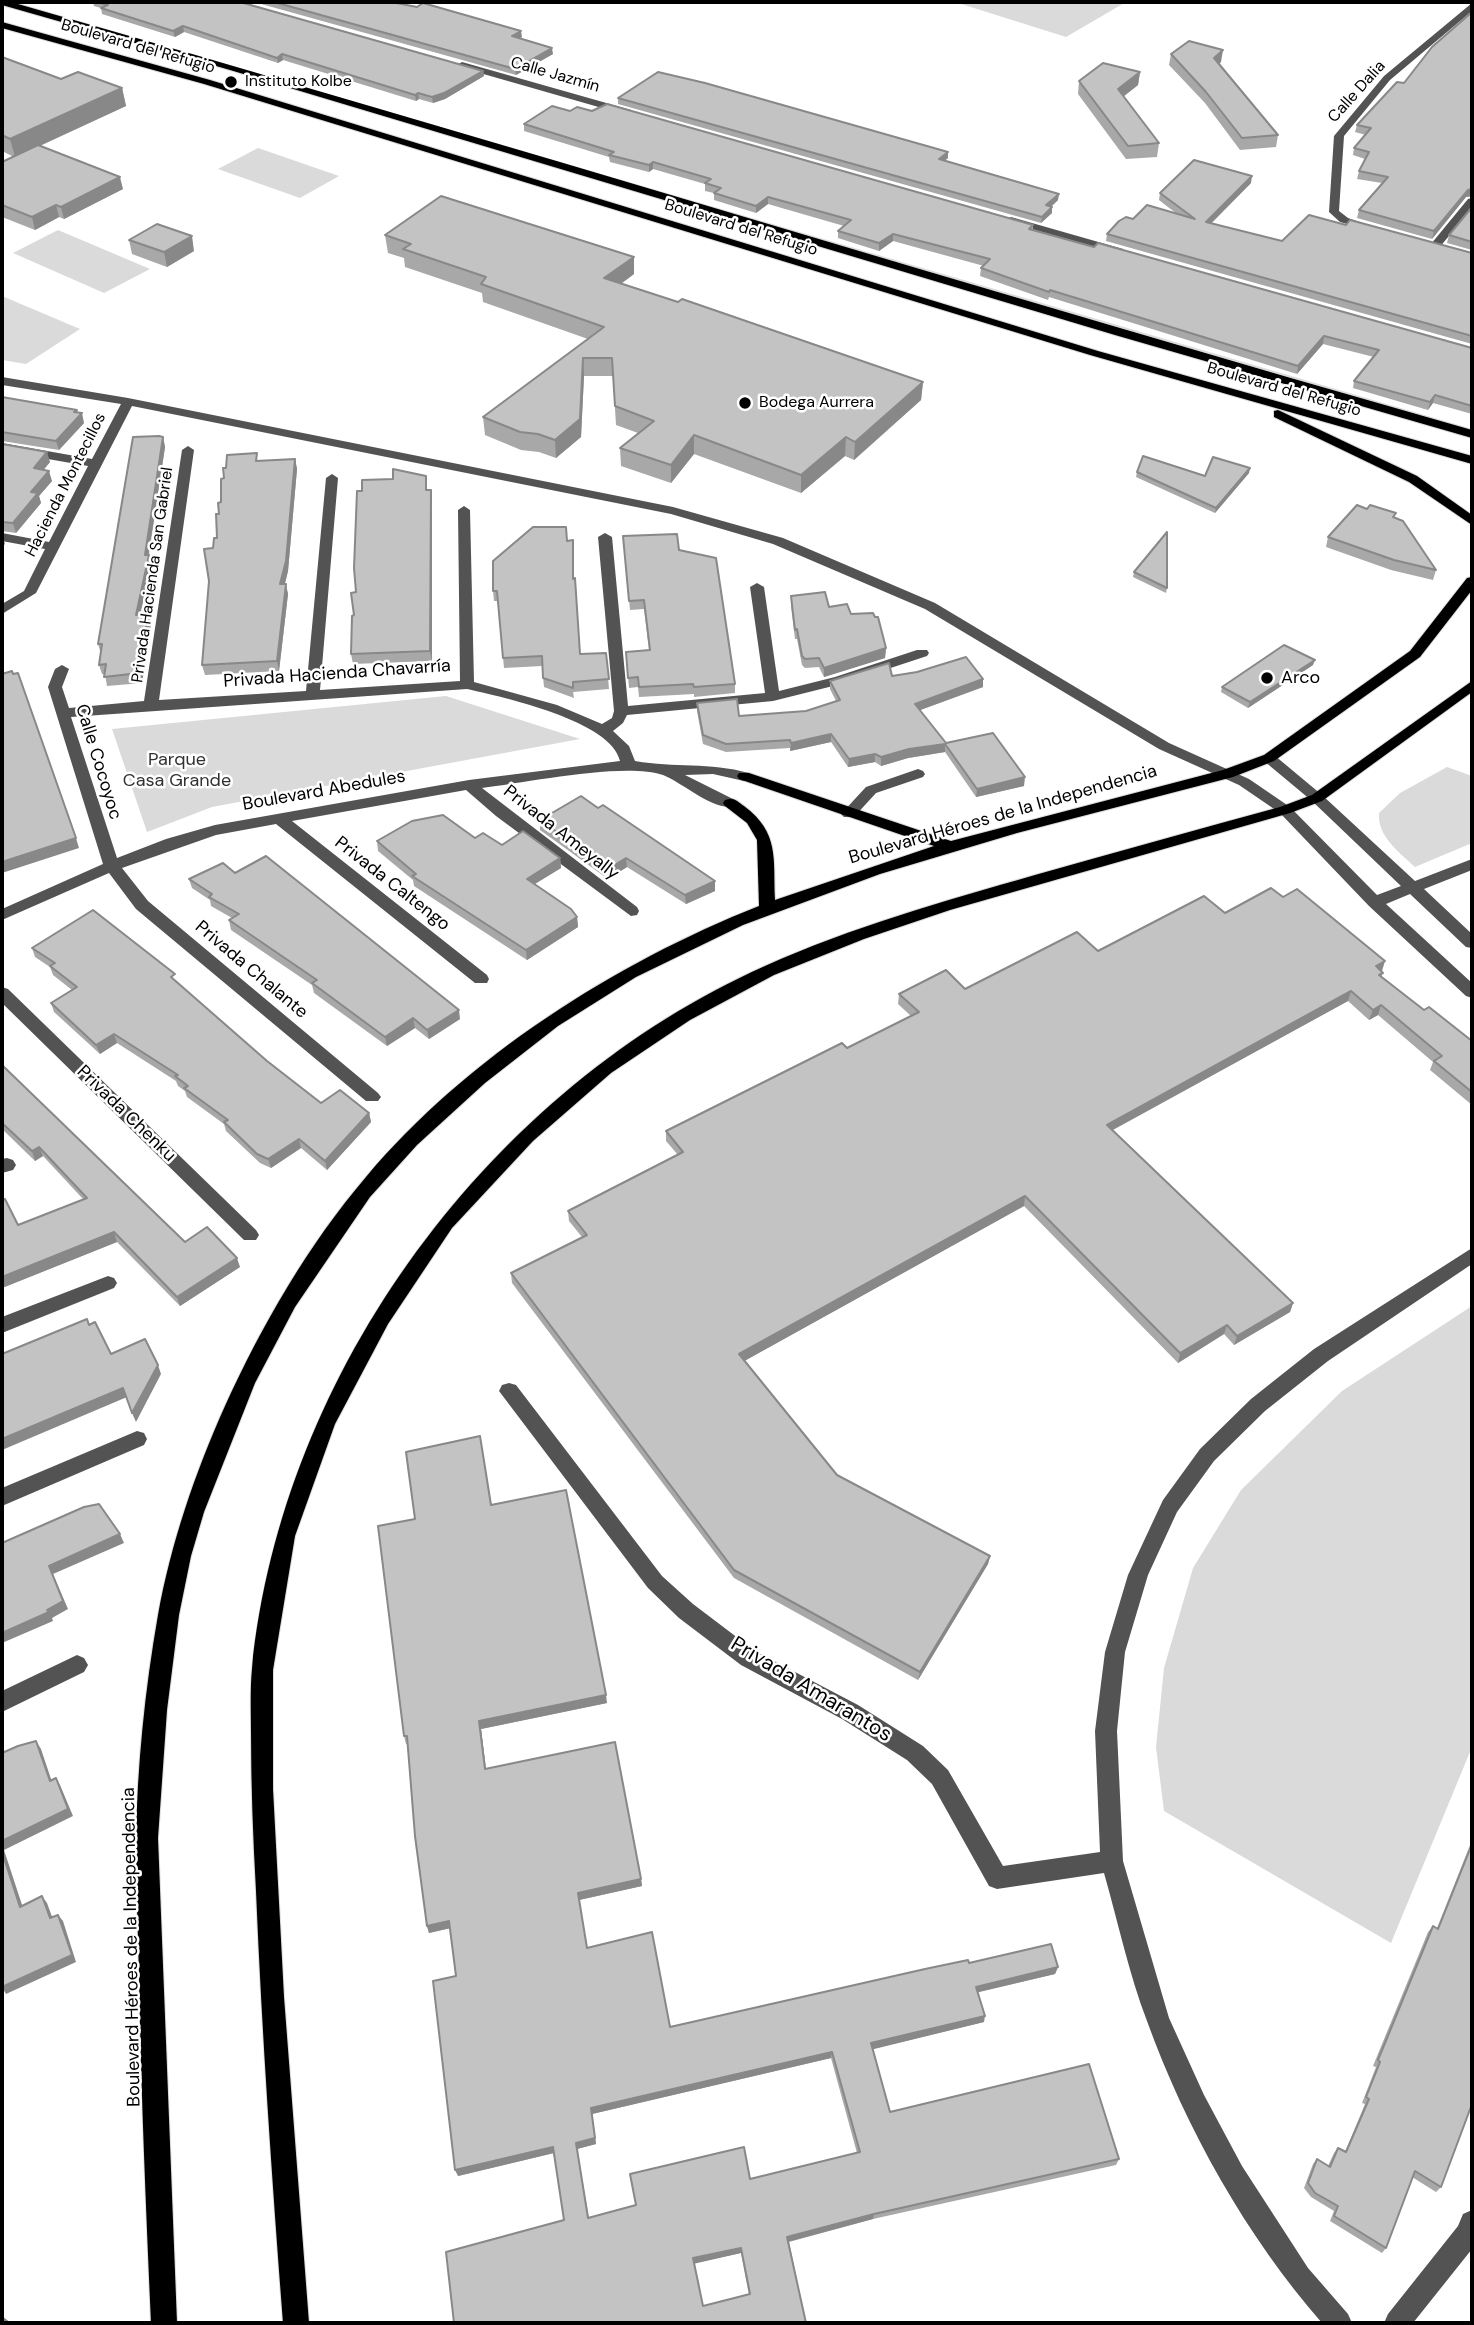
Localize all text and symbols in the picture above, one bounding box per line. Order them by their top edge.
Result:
street label: Boulevard del Refugio [59,16,217,78]
street label: Calle Jazmín [508,53,602,97]
street label: Calle Dalia [1324,57,1390,127]
place label: Instituto Kolbe [245,72,352,92]
marker: Instituto Kolbe [223,74,239,90]
street label: Boulevard del Refugio [662,196,820,260]
street label: Boulevard del Refugio [1205,359,1363,421]
place label: Bodega Aurrera [759,393,874,413]
marker: Bodega Aurrera [737,395,753,411]
street label: Hacienda Montecillos [21,410,111,560]
street label: Privada Hacienda San Gabriel [128,466,178,684]
street label: Privada Hacienda Chavarría [223,655,451,693]
place label: Arco [1281,667,1320,689]
marker: Arco [1259,670,1275,686]
street label: Calle Cocoyoc [70,702,126,822]
park label: Parque Casa Grande [123,749,231,792]
street label: Boulevard Héroes de la Independencia [846,761,1160,869]
street label: Boulevard Abedules [241,766,407,816]
street label: Privada Ameyally [499,781,623,885]
street label: Privada Caltengo [330,832,454,936]
street label: Privada Chalante [190,917,312,1023]
street label: Privada Chenku [72,1061,180,1167]
street label: Privada Amarantos [726,1632,896,1748]
street label: Boulevard Héroes de la Independencia [118,1787,146,2107]

